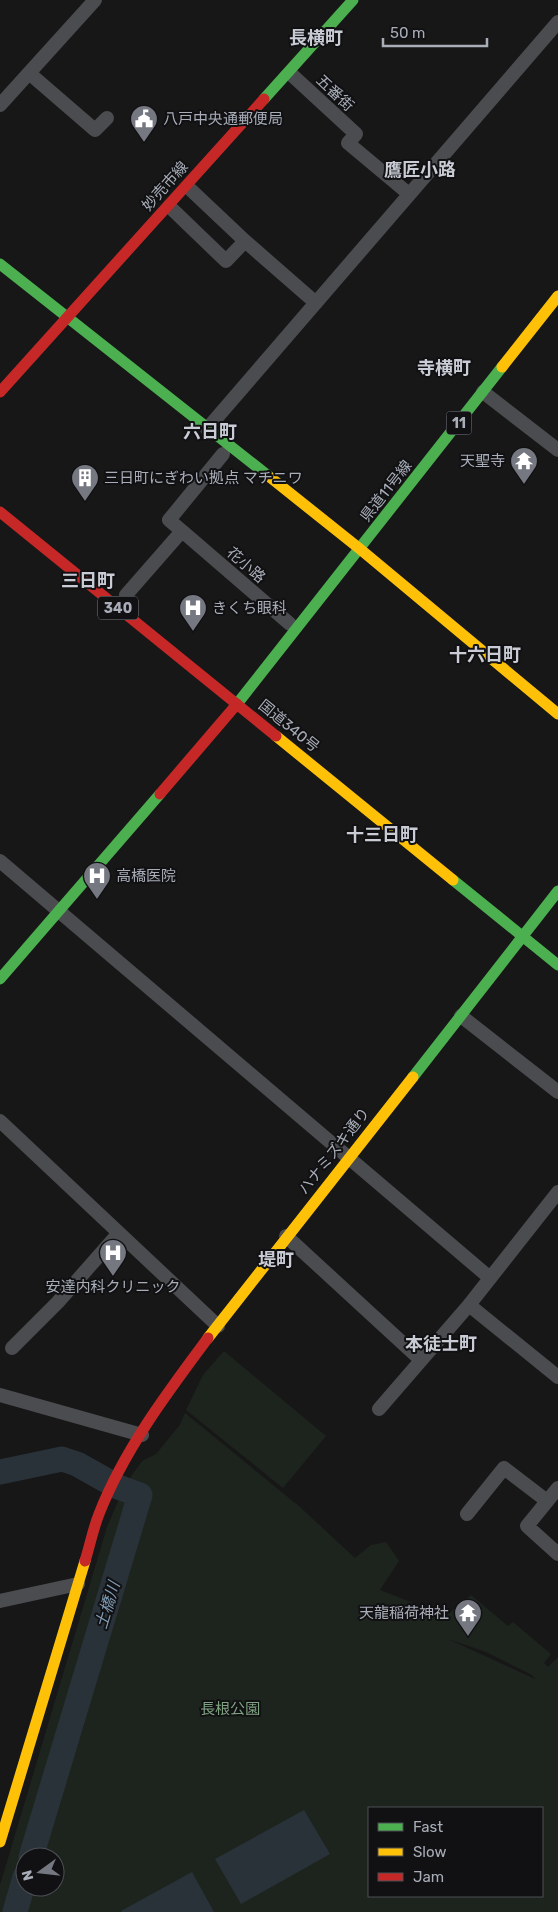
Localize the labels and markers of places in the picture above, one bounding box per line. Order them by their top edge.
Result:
public building icon: 八戸中央通郵便局 [129,104,159,143]
place label: 八戸中央通郵便局 [163,110,283,128]
temple icon: 天聖寺 [509,446,539,485]
place label: 天聖寺 [460,452,505,470]
building icon: 三日町にぎわい拠点 マチニワ [70,463,100,502]
place label: 三日町にぎわい拠点 マチニワ [104,469,303,487]
hospital icon: きくち眼科 [178,593,208,632]
place label: きくち眼科 [212,599,287,617]
hospital icon: 高橋医院 [82,861,112,900]
place label: 高橋医院 [116,867,176,885]
hospital icon: 安達内科クリニック [98,1238,128,1277]
place label: 安達内科クリニック [45,1278,181,1296]
temple icon: 天龍稲荷神社 [453,1598,483,1637]
place label: 天龍稲荷神社 [359,1604,449,1622]

